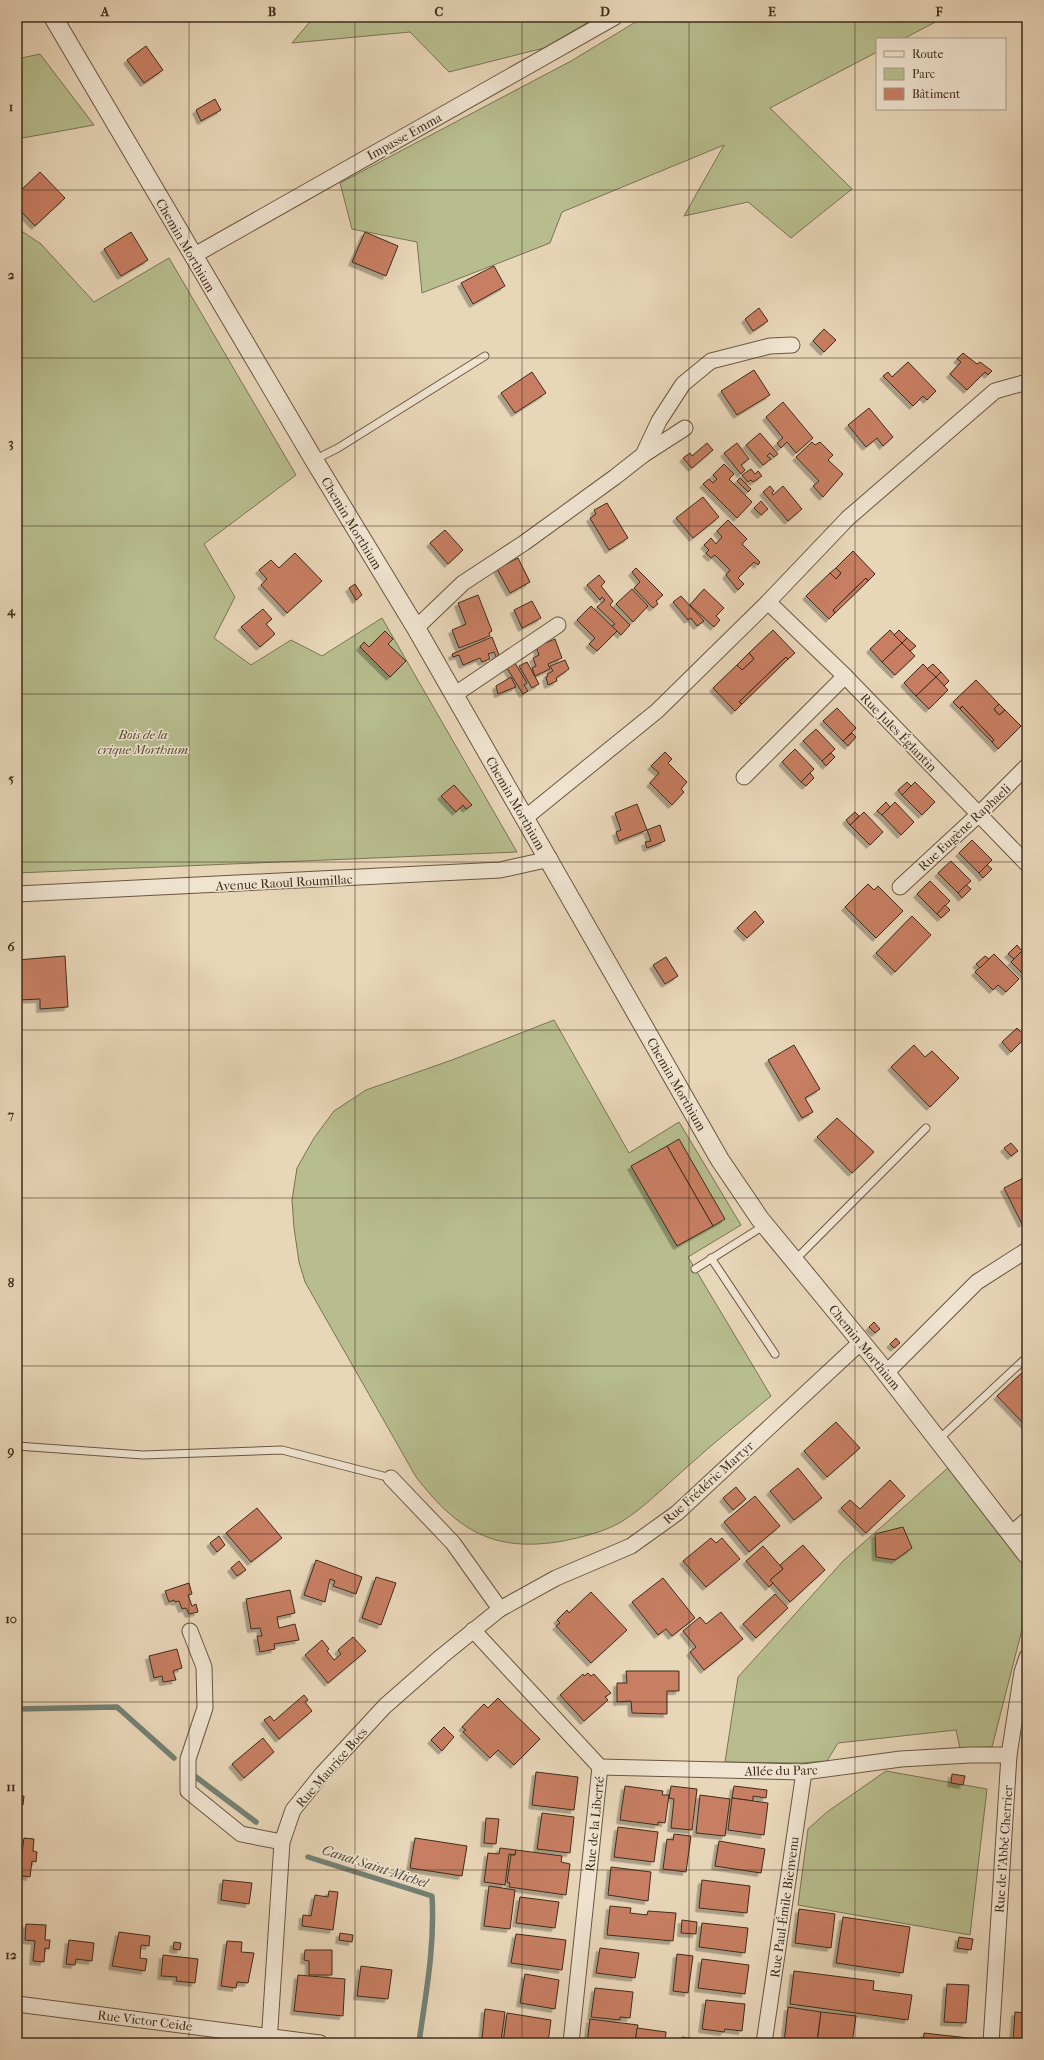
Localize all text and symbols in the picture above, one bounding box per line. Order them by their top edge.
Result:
text: A [100,4,110,19]
text: B [268,4,277,19]
text: C [435,4,444,19]
text: D [600,4,610,19]
text: E [768,4,776,19]
text: F [935,4,943,19]
legend [876,38,1006,110]
text: Route [912,47,944,61]
text: Parc [912,67,935,81]
text: Bâtiment [912,87,961,101]
text: 1 [9,99,14,114]
street label: Impasse Emma [364,109,445,163]
street label: Chemin Morthium [153,196,218,295]
text: 2 [8,267,15,282]
text: 3 [8,435,14,451]
street label: Chemin Morthium [318,474,385,572]
text: 4 [6,603,16,619]
street label: Rue Jules Églantin [857,690,940,775]
park label: Bois de la crique Morthium [98,727,188,757]
street label: Chemin Morthium [483,754,548,853]
text: 5 [8,771,14,786]
street label: Rue Eugène Raphaeli [915,781,1014,874]
street label: Avenue Raoul Roumillac [214,871,353,894]
text: 6 [7,939,15,954]
street label: Chemin Morthium [644,1035,709,1134]
text: 7 [7,1107,15,1122]
text: 8 [8,1275,15,1290]
street label: Chemin Morthium [826,1302,904,1393]
street label: Rue Frédéric Martyr [660,1438,757,1527]
text: 9 [7,1443,15,1459]
text: 10 [5,1611,17,1626]
street label: Rue Maurice Bocs [293,1724,370,1810]
street label: Allée du Parc [743,1762,818,1779]
street label: Rue de la Liberté [582,1775,607,1873]
text: 11 [6,1779,16,1794]
street label: Rue de l'Abbé Cherrier [992,1784,1015,1914]
street label: Rue Paul-Émile Bienvenu [767,1835,802,1979]
water label: Canal Saint-Michel [320,1841,432,1892]
text: 12 [5,1947,17,1962]
street label: Rue Victor Ceide [97,2007,194,2034]

